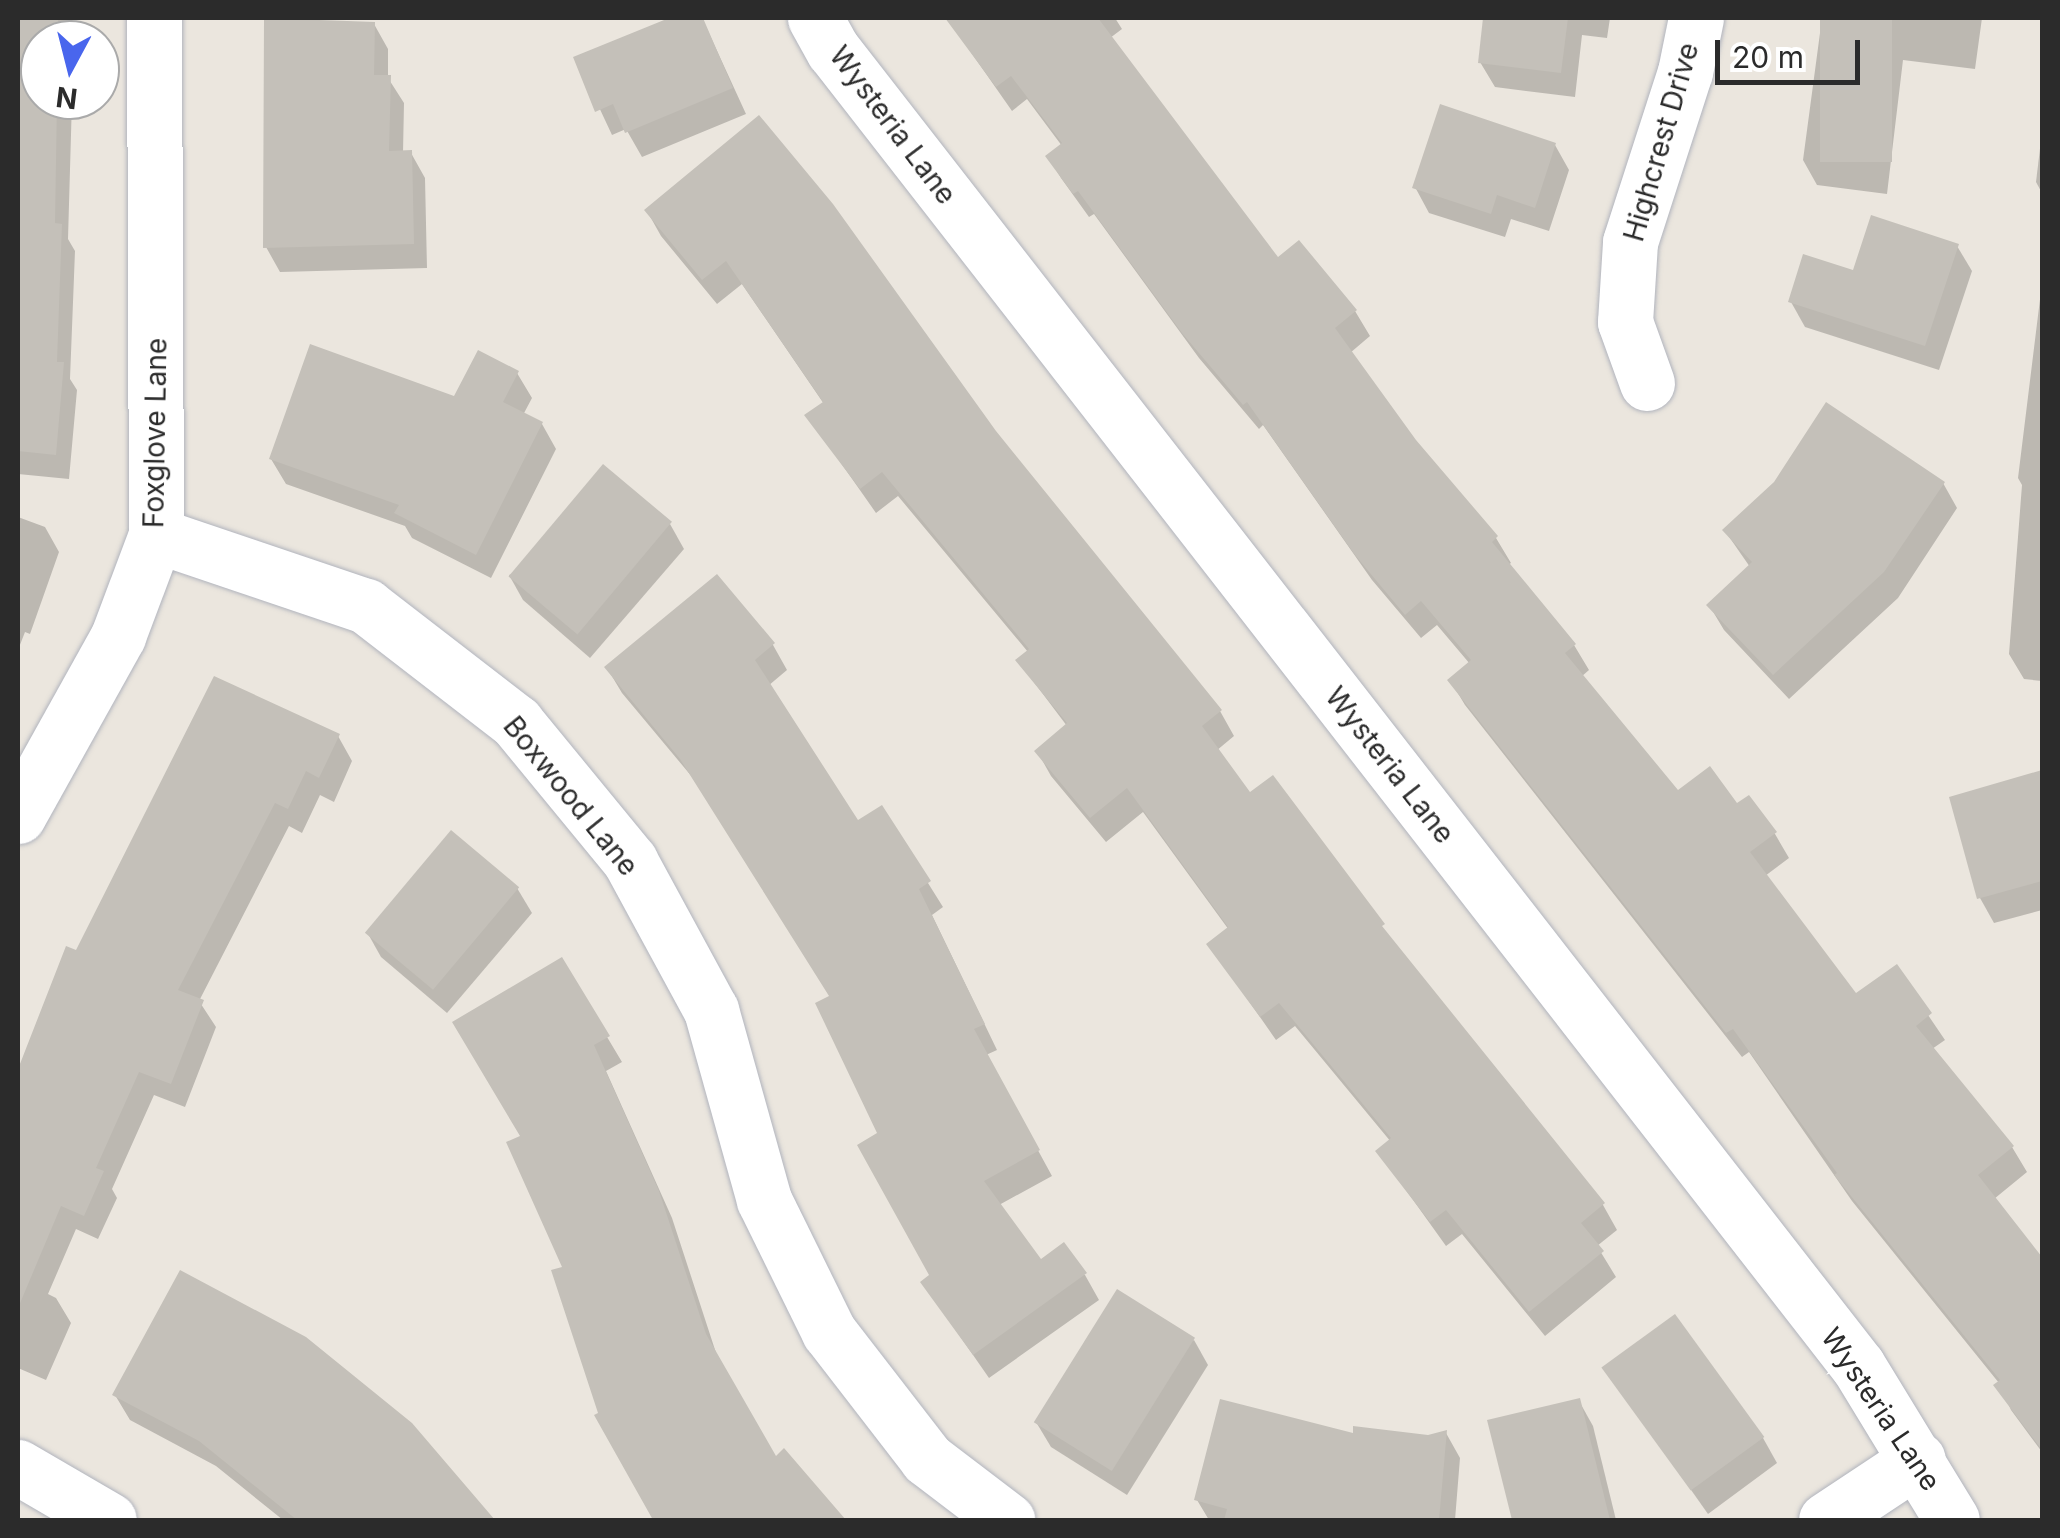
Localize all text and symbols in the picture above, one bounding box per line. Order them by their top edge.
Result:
north arrow [20,20,120,120]
scale bar [1720,20,1865,82]
street label: Wysteria Lane [823,39,963,211]
street label: Highcrest Drive [1617,39,1705,245]
text: 20 m [1732,39,1804,75]
text: N [54,80,79,116]
street label: Foxglove Lane [137,338,173,528]
street label: Wysteria Lane [1319,680,1461,850]
street label: Boxwood Lane [497,710,645,882]
street label: Wysteria Lane [1814,1321,1948,1497]

